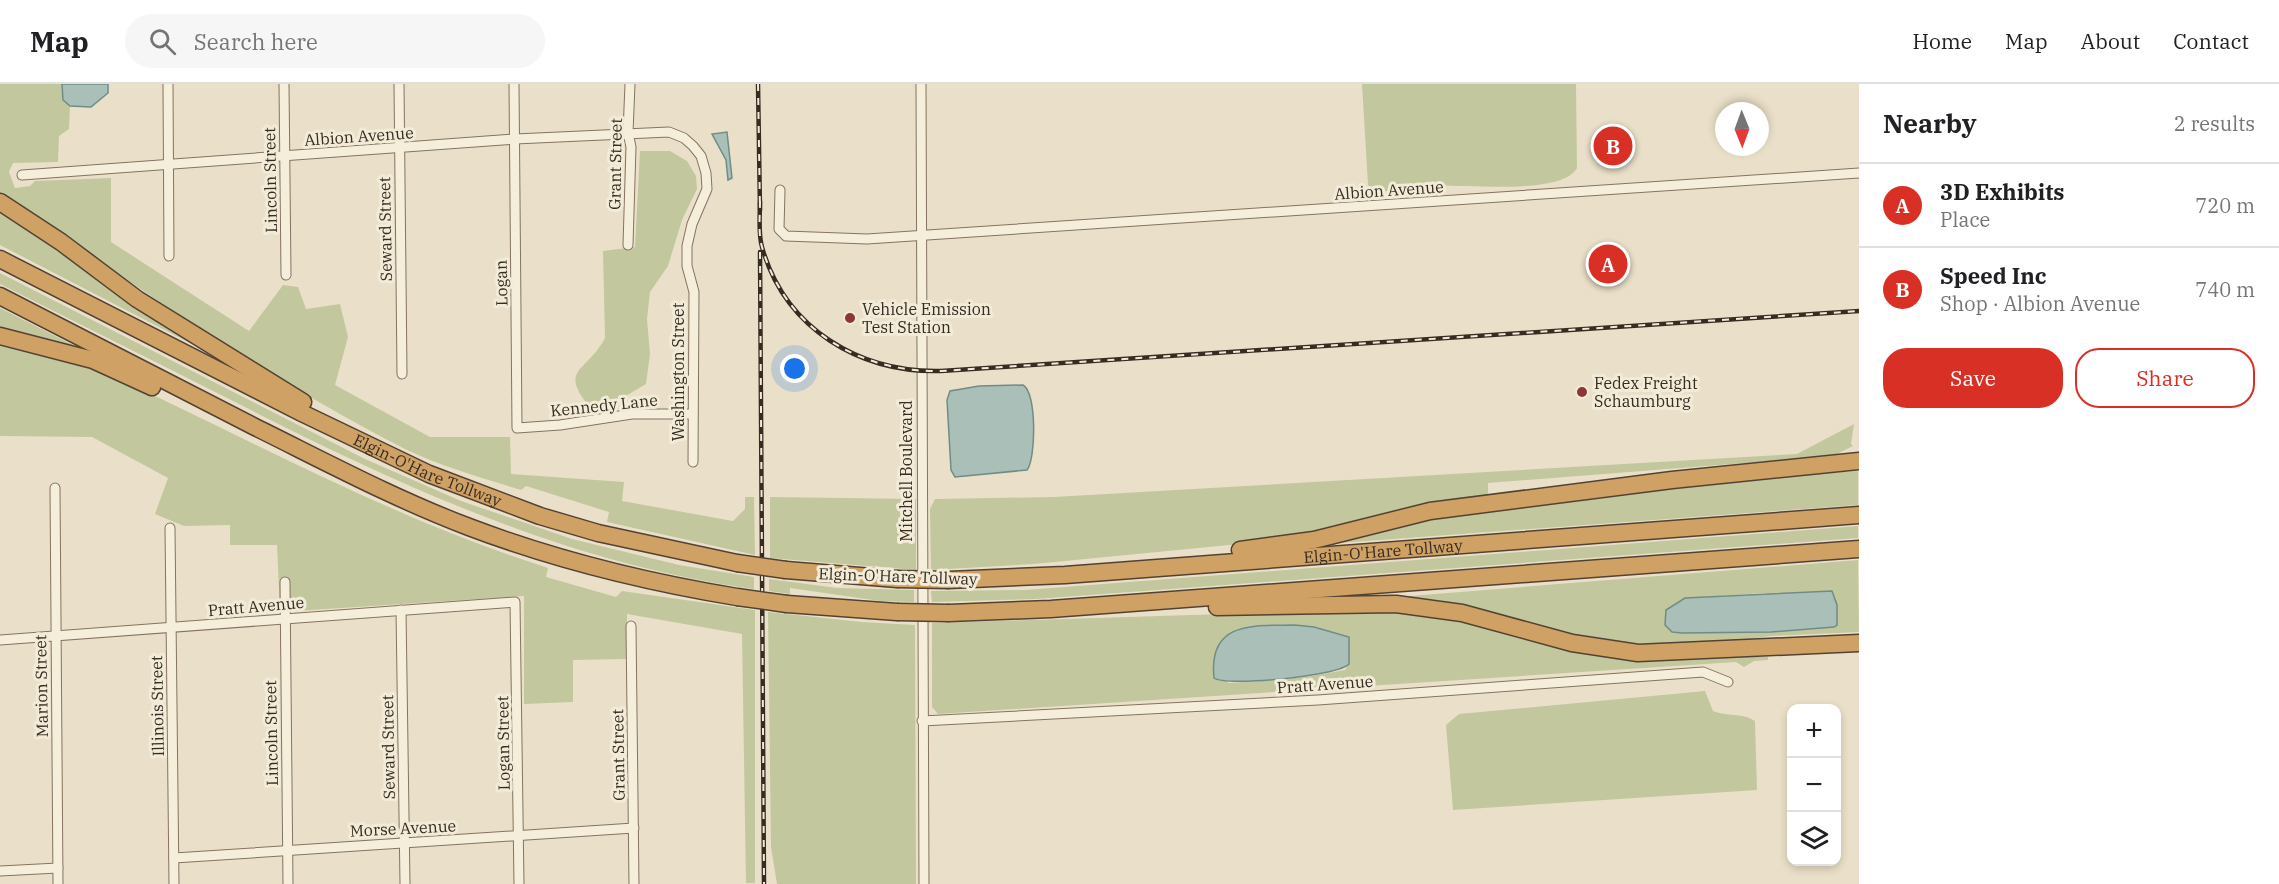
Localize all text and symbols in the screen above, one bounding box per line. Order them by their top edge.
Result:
search box [125,14,545,68]
text: Map [30,23,89,60]
icon: search [146,25,179,58]
text: Search here [194,27,318,56]
text: Home [1912,27,1972,55]
text: Map [2005,27,2048,55]
text: About [2081,27,2140,55]
text: Contact [2173,27,2249,55]
north arrow [1715,102,1769,156]
text: Nearby [1883,106,1977,140]
text: 2 results [2174,110,2255,137]
street label: Grant Street [604,118,626,210]
street label: Albion Avenue [304,122,414,150]
pin: B [1594,124,1632,168]
street label: Lincoln Street [259,127,281,233]
street label: Seward Street [374,176,396,281]
street label: Albion Avenue [1334,176,1444,204]
text: 3D Exhibits [1940,177,2065,206]
text: A [1896,192,1909,219]
text: 720 m [2195,192,2255,219]
text: Place [1940,206,1990,233]
pin: A [1588,242,1628,286]
street label: Logan [491,260,511,306]
text: Speed Inc [1940,261,2047,290]
text: B [1895,276,1910,303]
text: 740 m [2195,276,2255,303]
text: Shop · Albion Avenue [1940,290,2140,317]
place label: Vehicle Emission Test Station [862,299,991,337]
street label: Washington Street [668,302,688,441]
marker: Vehicle Emission Test Station [843,311,857,325]
button: Save [1883,348,2063,408]
button: Share [2075,348,2255,408]
your location [780,354,809,383]
place label: Fedex Freight Schaumburg [1594,373,1698,411]
marker: Fedex Freight Schaumburg [1575,385,1589,399]
street label: Kennedy Lane [549,389,659,421]
street label: Mitchell Boulevard [896,400,916,542]
street label: Elgin-O'Hare Tollway [350,429,505,511]
street label: Elgin-O'Hare Tollway [1303,535,1464,567]
street label: Elgin-O'Hare Tollway [818,563,978,589]
street label: Pratt Avenue [207,592,305,620]
street label: Marion Street [30,634,52,738]
street label: Illinois Street [146,655,168,757]
street label: Pratt Avenue [1276,671,1374,697]
street label: Lincoln Street [260,680,282,786]
street label: Seward Street [377,694,399,799]
street label: Logan Street [492,695,514,791]
map controls [1787,704,1841,866]
button: + [1787,704,1841,758]
street label: Grant Street [607,709,629,801]
button: − [1787,758,1841,812]
button: layers [1787,812,1841,866]
street label: Morse Avenue [349,815,457,841]

